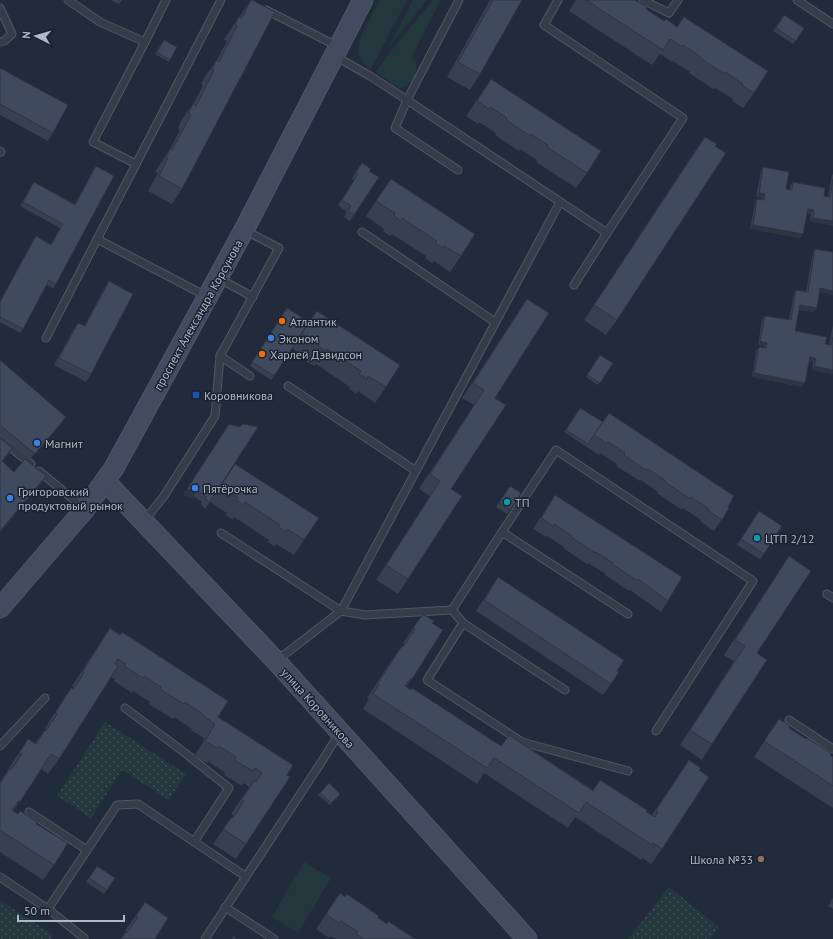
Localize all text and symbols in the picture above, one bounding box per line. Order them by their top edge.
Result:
north arrow [16,16,56,56]
text: N [19,31,33,39]
street label: проспект Александра Корсунова [150,237,246,393]
place label: Атлантик [290,314,337,329]
marker: Атлантик [277,316,287,326]
place label: Эконом [279,331,319,346]
marker: Эконом [266,333,276,343]
place label: Харлей Дэвидсон [270,347,362,362]
marker: Харлей Дэвидсон [257,349,267,359]
place label: Коровникова [204,388,273,403]
marker: Коровникова [191,390,201,400]
place label: Магнит [45,436,83,451]
marker: Магнит [32,438,42,448]
place label: Пятёрочка [203,481,258,496]
marker: Пятёрочка [190,483,200,493]
place label: Григоровский продуктовый рынок [18,484,123,513]
marker: Григоровский продуктовый рынок [5,493,15,503]
place label: ТП [515,495,530,510]
marker: ТП [502,497,512,507]
place label: ЦТП 2/12 [765,531,814,546]
marker: ЦТП 2/12 [752,533,762,543]
street label: улица Коровникова [278,665,358,751]
place label: Школа №33 [690,852,753,867]
marker: Школа №33 [756,854,766,864]
scale bar [18,897,124,923]
text: 50 m [24,903,50,918]

